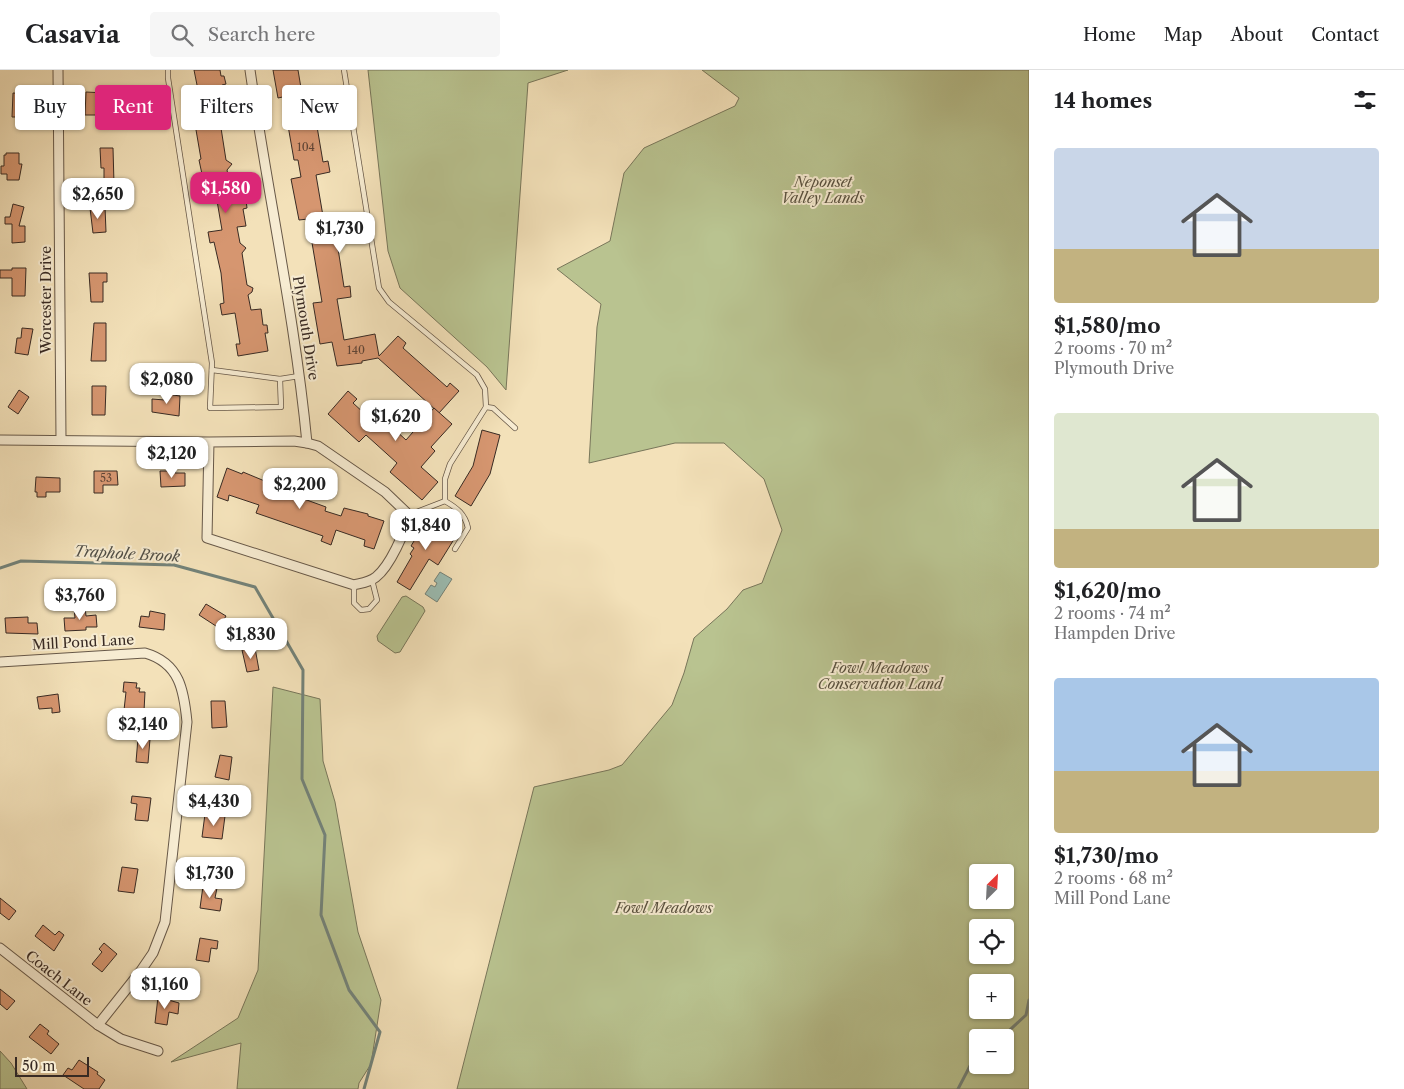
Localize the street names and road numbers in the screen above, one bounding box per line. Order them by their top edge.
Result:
street label: Worcester Drive [37,246,55,355]
street label: Plymouth Drive [289,275,323,381]
street label: Mill Pond Lane [32,630,135,654]
street label: Coach Lane [22,946,96,1010]

